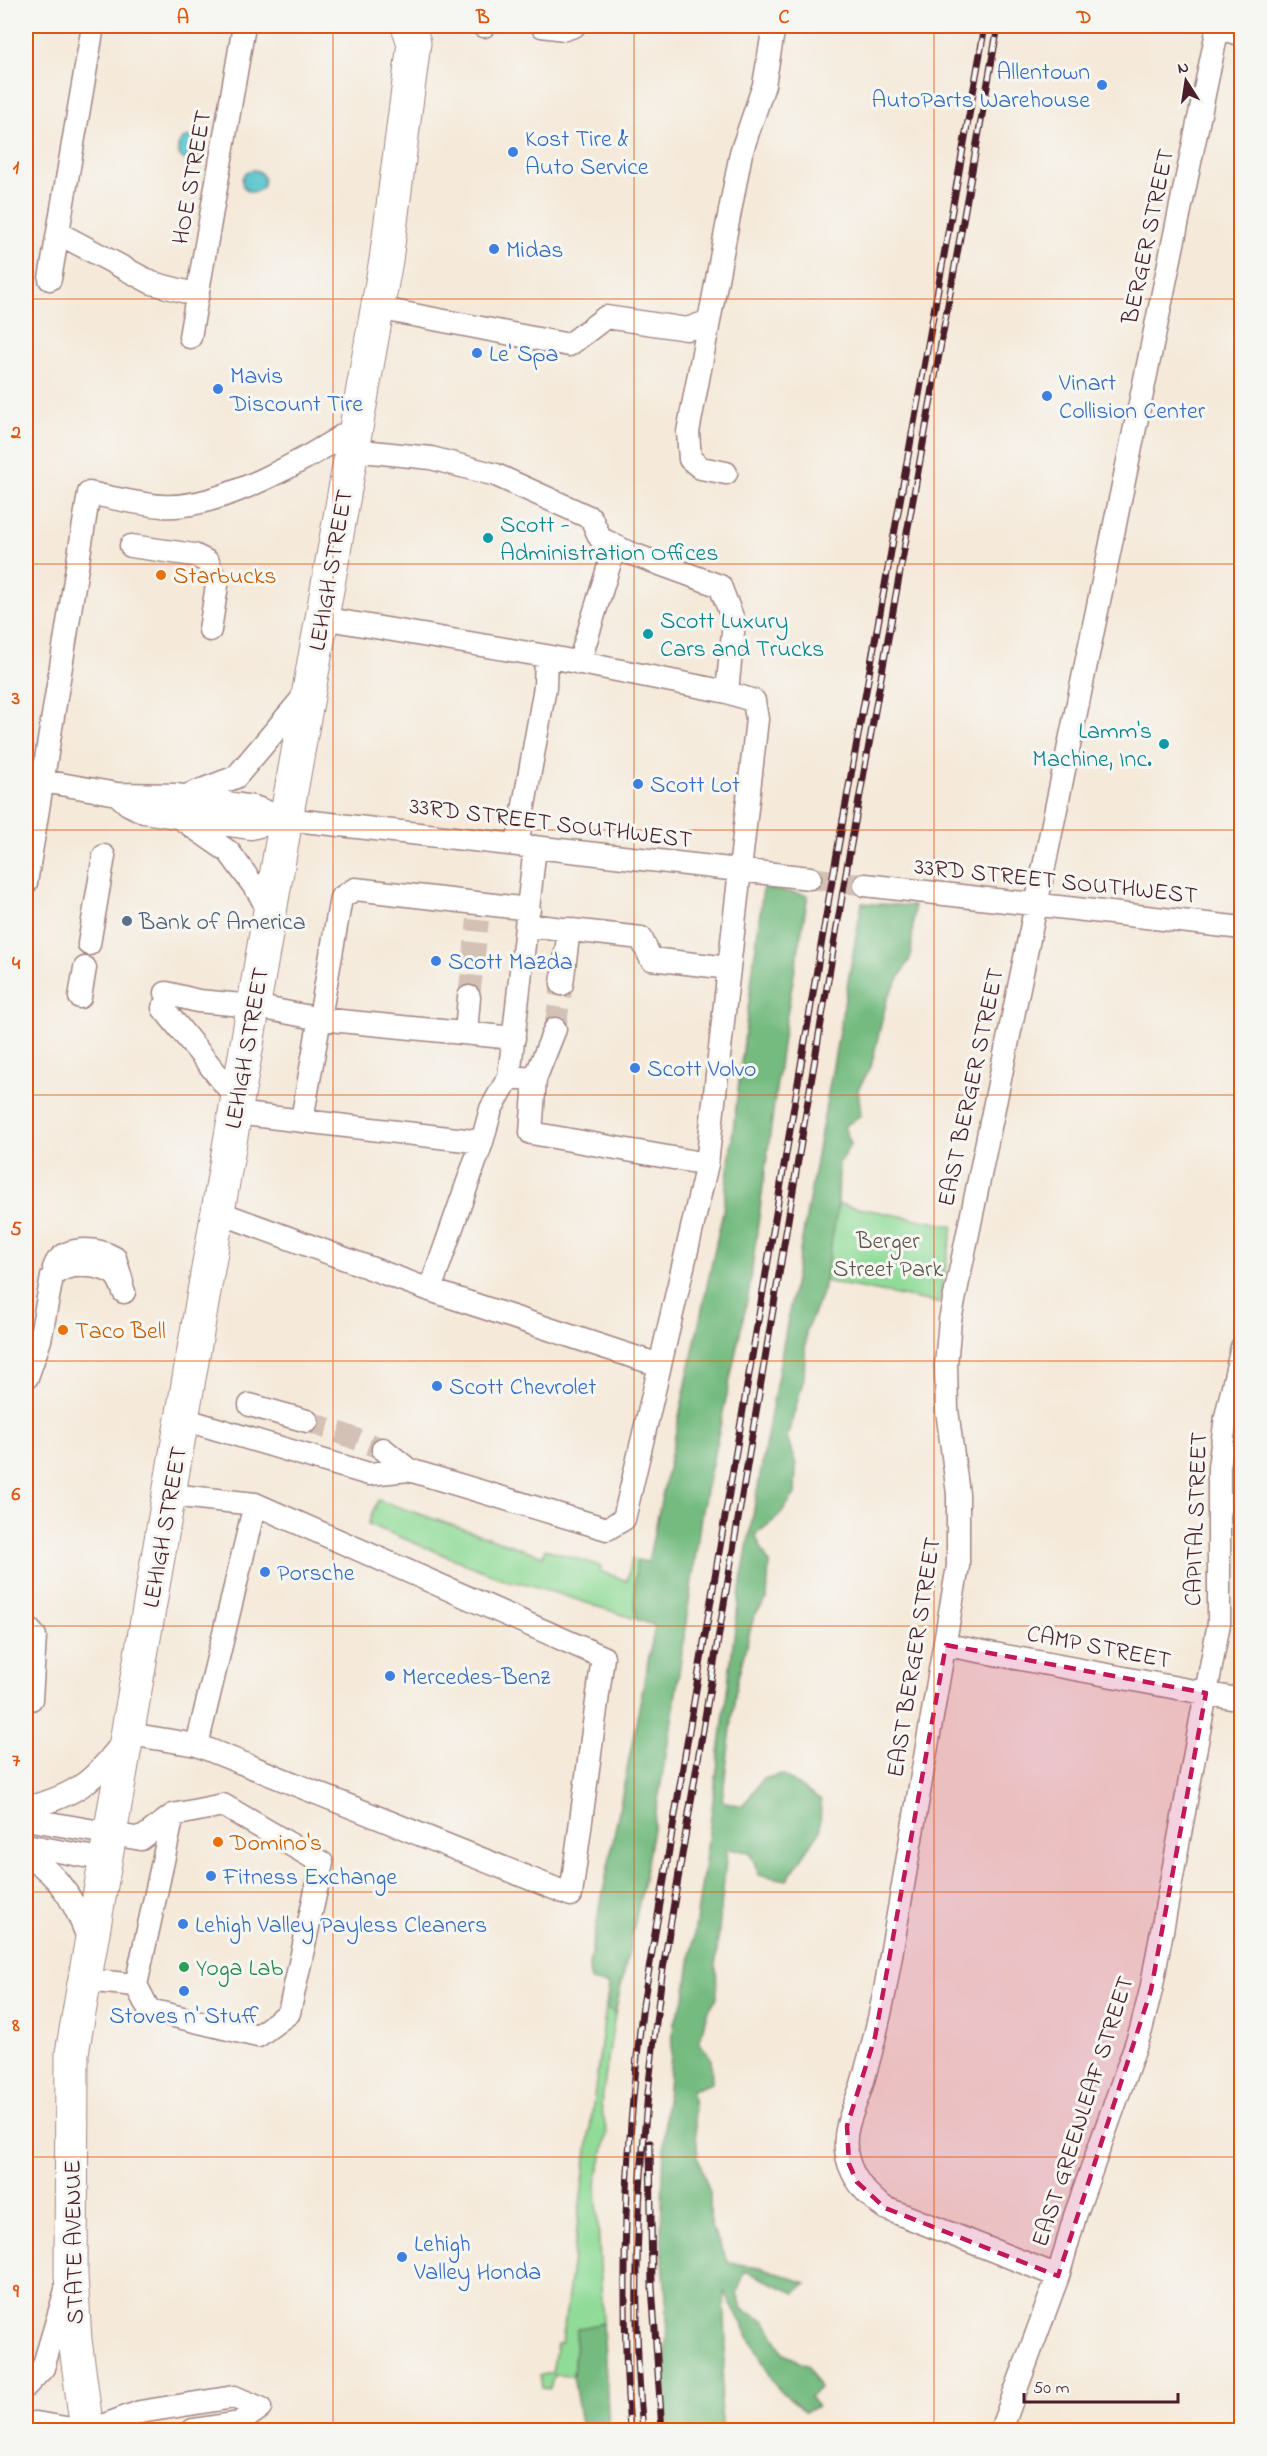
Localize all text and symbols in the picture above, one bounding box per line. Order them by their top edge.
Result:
text: A [177,4,189,33]
text: B [475,4,490,33]
text: C [779,4,790,33]
text: D [1076,4,1091,33]
north arrow [1156,51,1216,111]
text: N [1176,55,1191,81]
place label: Allentown AutoParts Warehouse [872,56,1090,119]
marker: Allentown AutoParts Warehouse [1095,78,1109,92]
street label: HOE STREET [164,107,223,247]
place label: Kost Tire & Auto Service [525,123,649,186]
marker: Kost Tire & Auto Service [506,145,520,159]
street label: BERGER STREET [1114,145,1185,328]
text: 1 [13,154,20,183]
place label: Midas [506,234,564,269]
marker: Midas [487,242,501,256]
place label: Le' Spa [489,338,559,373]
marker: Le' Spa [470,346,484,360]
place label: Mavis Discount Tire [229,360,363,423]
place label: Vinart Collision Center [1058,367,1206,430]
marker: Mavis Discount Tire [211,382,225,396]
marker: Vinart Collision Center [1040,389,1054,403]
text: 2 [10,419,21,448]
street label: LEHIGH STREET [301,487,364,654]
place label: Scott - Administration Offices [500,509,719,572]
marker: Scott - Administration Offices [481,531,495,545]
place label: Starbucks [173,560,277,595]
marker: Starbucks [154,568,168,582]
place label: Scott Luxury Cars and Trucks [660,605,824,668]
marker: Scott Luxury Cars and Trucks [641,627,655,641]
text: 3 [11,685,20,714]
place label: Lamm's Machine, Inc. [1032,715,1152,778]
marker: Lamm's Machine, Inc. [1157,737,1171,751]
place label: Scott Lot [650,769,740,804]
marker: Scott Lot [631,777,645,791]
street label: 33RD STREET SOUTHWEST [407,790,694,859]
street label: 33RD STREET SOUTHWEST [913,850,1199,915]
place label: Bank of America [138,906,306,941]
marker: Bank of America [120,914,134,928]
place label: Scott Mazda [448,946,573,981]
text: 4 [12,950,21,979]
marker: Scott Mazda [429,954,443,968]
street label: LEHIGH STREET [217,965,280,1132]
street label: EAST BERGER STREET [930,965,1015,1210]
place label: Scott Volvo [647,1053,757,1088]
marker: Scott Volvo [628,1061,642,1075]
text: 5 [10,1216,22,1245]
park label: Berger Street Park [833,1225,943,1288]
place label: Taco Bell [75,1315,166,1350]
marker: Taco Bell [56,1323,70,1337]
place label: Scott Chevrolet [449,1371,596,1406]
marker: Scott Chevrolet [430,1379,444,1393]
street label: CAPITAL STREET [1177,1431,1218,1607]
street label: LEHIGH STREET [135,1444,198,1611]
text: 6 [12,1481,21,1510]
street label: EAST BERGER STREET [879,1534,952,1780]
place label: Porsche [277,1557,355,1592]
marker: Porsche [258,1565,272,1579]
street label: CAMP STREET [1023,1617,1174,1680]
place label: Mercedes-Benz [402,1661,551,1696]
marker: Mercedes-Benz [383,1669,397,1683]
text: 7 [12,1747,21,1776]
place label: Domino's [229,1827,322,1862]
marker: Domino's [211,1835,225,1849]
place label: Fitness Exchange [222,1861,397,1896]
marker: Fitness Exchange [204,1869,218,1883]
place label: Lehigh Valley Payless Cleaners [195,1909,487,1945]
marker: Lehigh Valley Payless Cleaners [176,1917,190,1931]
place label: Yoga Lab [196,1952,283,1987]
marker: Yoga Lab [177,1960,191,1974]
street label: EAST GREENLEAF STREET [1024,1972,1145,2252]
marker: Stoves n' Stuff [177,1984,191,1998]
place label: Stoves n' Stuff [109,2000,260,2035]
text: 8 [11,2012,20,2041]
street label: STATE AVENUE [57,2159,94,2325]
place label: Lehigh Valley Honda [413,2228,541,2292]
marker: Lehigh Valley Honda [395,2250,409,2264]
text: 9 [12,2278,20,2307]
scale bar [1024,2366,1178,2404]
text: 50 m [1033,2376,1070,2402]

